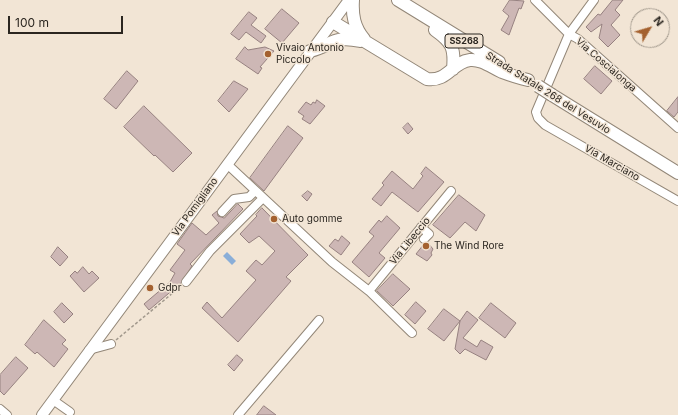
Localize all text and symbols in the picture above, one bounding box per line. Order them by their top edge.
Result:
scale bar [10,8,125,34]
north arrow [630,8,670,48]
text: N [651,14,667,29]
text: 100 m [15,15,49,30]
road number: SS268 [445,34,483,48]
street label: Via Coscialonga [573,35,639,95]
place label: Vivaio Antonio Piccolo [276,42,344,66]
marker: Vivaio Antonio Piccolo [263,49,273,59]
street label: Strada Statale 268 del Vesuvio [483,50,613,136]
street label: Via Marciano [582,142,642,184]
street label: Via Pomigliano [170,175,220,239]
place label: Auto gomme [282,213,342,225]
marker: Auto gomme [269,214,279,224]
street label: Via Libeccio [387,215,433,267]
place label: The Wind Rore [434,240,504,252]
marker: The Wind Rore [421,241,431,251]
place label: Gdpr [158,282,181,294]
marker: Gdpr [145,283,155,293]

